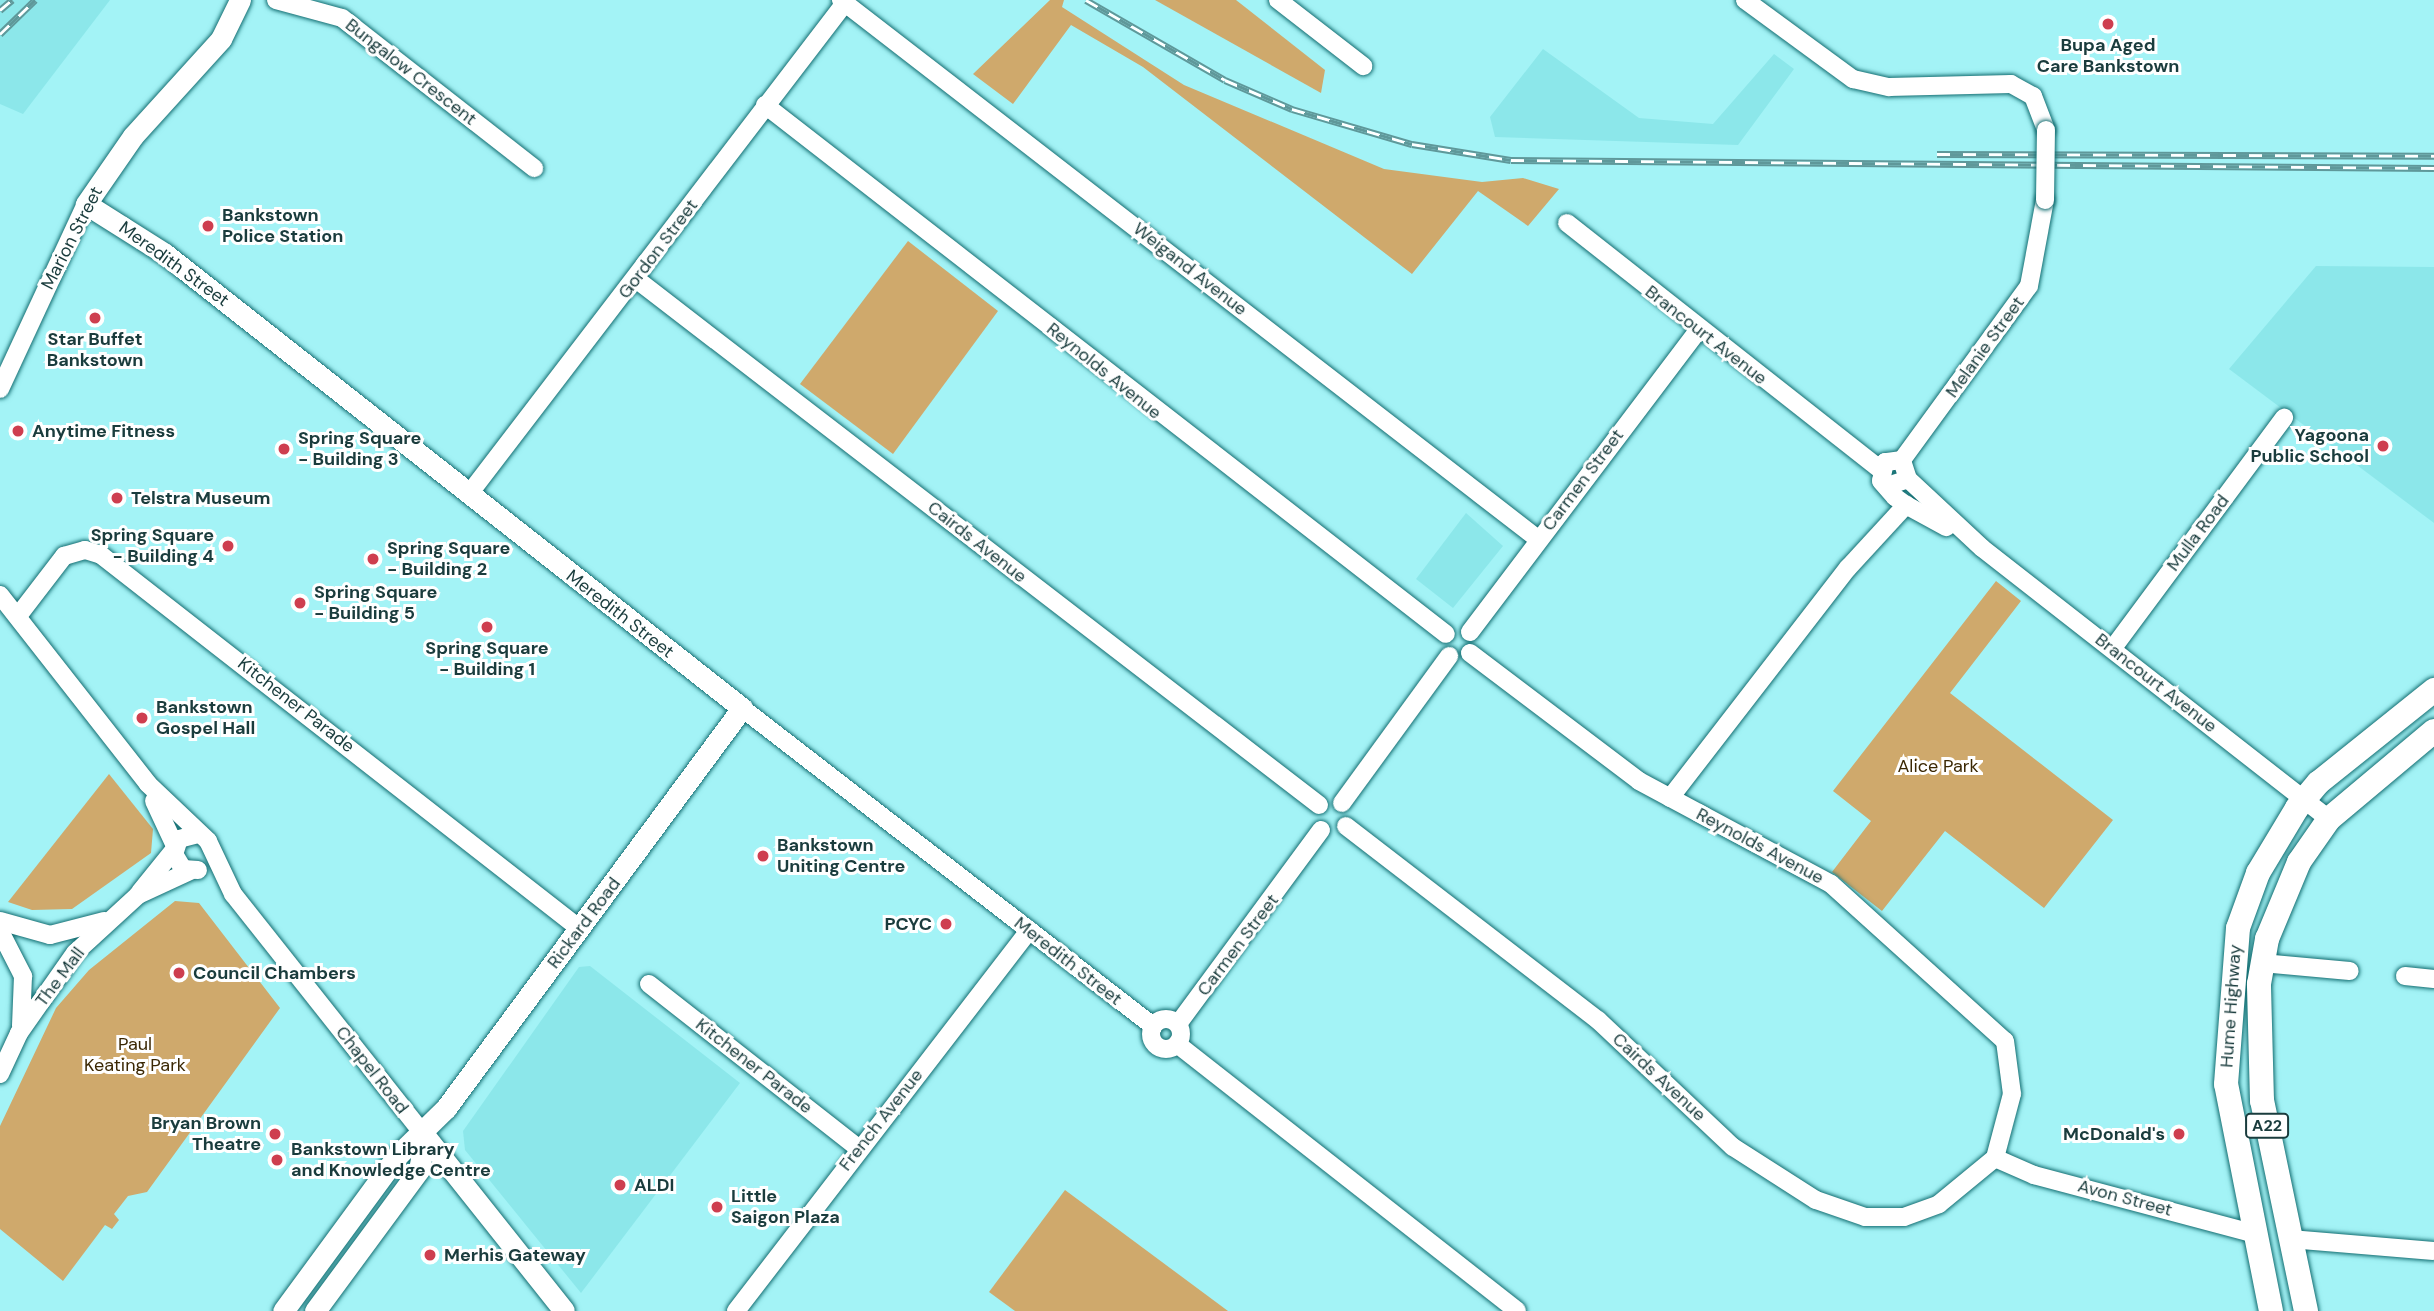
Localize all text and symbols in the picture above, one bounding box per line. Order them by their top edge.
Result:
street label: Bungalow Crescent [341,14,481,130]
marker: Bupa Aged Care Bankstown [2100,16,2116,32]
place label: Bupa Aged Care Bankstown [2037,35,2179,78]
street label: Marion Street [37,183,107,293]
street label: Gordon Street [614,195,702,303]
place label: Bankstown Police Station [222,205,343,248]
street label: Meredith Street [115,217,233,311]
marker: Bankstown Police Station [200,218,216,234]
street label: Weigand Avenue [1129,218,1251,320]
street label: Brancourt Avenue [1641,281,1771,389]
street label: Melanie Street [1941,292,2029,402]
marker: Star Buffet Bankstown [87,310,103,326]
street label: Reynolds Avenue [1042,318,1166,424]
place label: Star Buffet Bankstown [47,329,143,372]
place label: Anytime Fitness [32,420,175,442]
marker: Anytime Fitness [10,423,26,439]
street label: Carmen Street [1538,425,1628,535]
place label: Yagoona Public School [2250,425,2369,467]
place label: Spring Square - Building 3 [298,428,421,471]
marker: Yagoona Public School [2375,438,2391,454]
marker: Spring Square - Building 3 [276,441,292,457]
place label: Telstra Museum [131,487,270,509]
marker: Telstra Museum [109,490,125,506]
street label: Mulla Road [2162,491,2234,575]
street label: Cairds Avenue [923,497,1031,587]
place label: Spring Square - Building 4 [91,525,214,568]
marker: Spring Square - Building 4 [220,538,236,554]
place label: Spring Square - Building 2 [387,538,510,580]
marker: Spring Square - Building 2 [365,551,381,567]
street label: Meredith Street [562,565,678,663]
place label: Spring Square - Building 5 [314,582,437,624]
marker: Spring Square - Building 5 [292,595,308,611]
marker: Spring Square - Building 1 [479,619,495,635]
street label: Brancourt Avenue [2091,629,2221,737]
place label: Spring Square - Building 1 [425,638,549,680]
street label: Kitchener Parade [233,653,359,757]
place label: Bankstown Gospel Hall [156,697,255,740]
marker: Bankstown Gospel Hall [134,710,150,726]
park label: Alice Park [1897,755,1979,777]
street label: Reynolds Avenue [1693,803,1827,889]
place label: Bankstown Uniting Centre [777,835,905,878]
marker: Bankstown Uniting Centre [755,848,771,864]
street label: Rickard Road [543,873,625,973]
street label: Carmen Street [1193,890,1283,1000]
street label: Meredith Street [1010,912,1126,1010]
place label: PCYC [884,913,932,935]
marker: PCYC [938,916,954,932]
street label: The Mall [31,943,89,1011]
street label: Hume Highway [2216,944,2246,1068]
place label: Council Chambers [193,962,356,984]
marker: Council Chambers [171,965,187,981]
street label: Kitchener Parade [691,1014,817,1118]
street label: Chapel Road [331,1022,413,1118]
street label: Cairds Avenue [1608,1028,1710,1126]
park label: Paul Keating Park [84,1034,186,1076]
street label: French Avenue [835,1065,927,1175]
place label: Bryan Brown Theatre [151,1113,261,1156]
road number: A22 [2244,1114,2290,1138]
place label: McDonald's [2063,1123,2165,1145]
marker: Bryan Brown Theatre [267,1126,283,1142]
marker: McDonald's [2171,1126,2187,1142]
place label: Bankstown Library and Knowledge Centre [291,1139,491,1182]
marker: Bankstown Library and Knowledge Centre [269,1152,285,1168]
place label: ALDI [634,1174,674,1196]
street label: Avon Street [2075,1175,2175,1221]
marker: ALDI [612,1177,628,1193]
place label: Little Saigon Plaza [731,1186,840,1228]
marker: Little Saigon Plaza [709,1199,725,1215]
place label: Merhis Gateway [444,1244,586,1266]
marker: Merhis Gateway [422,1247,438,1263]

